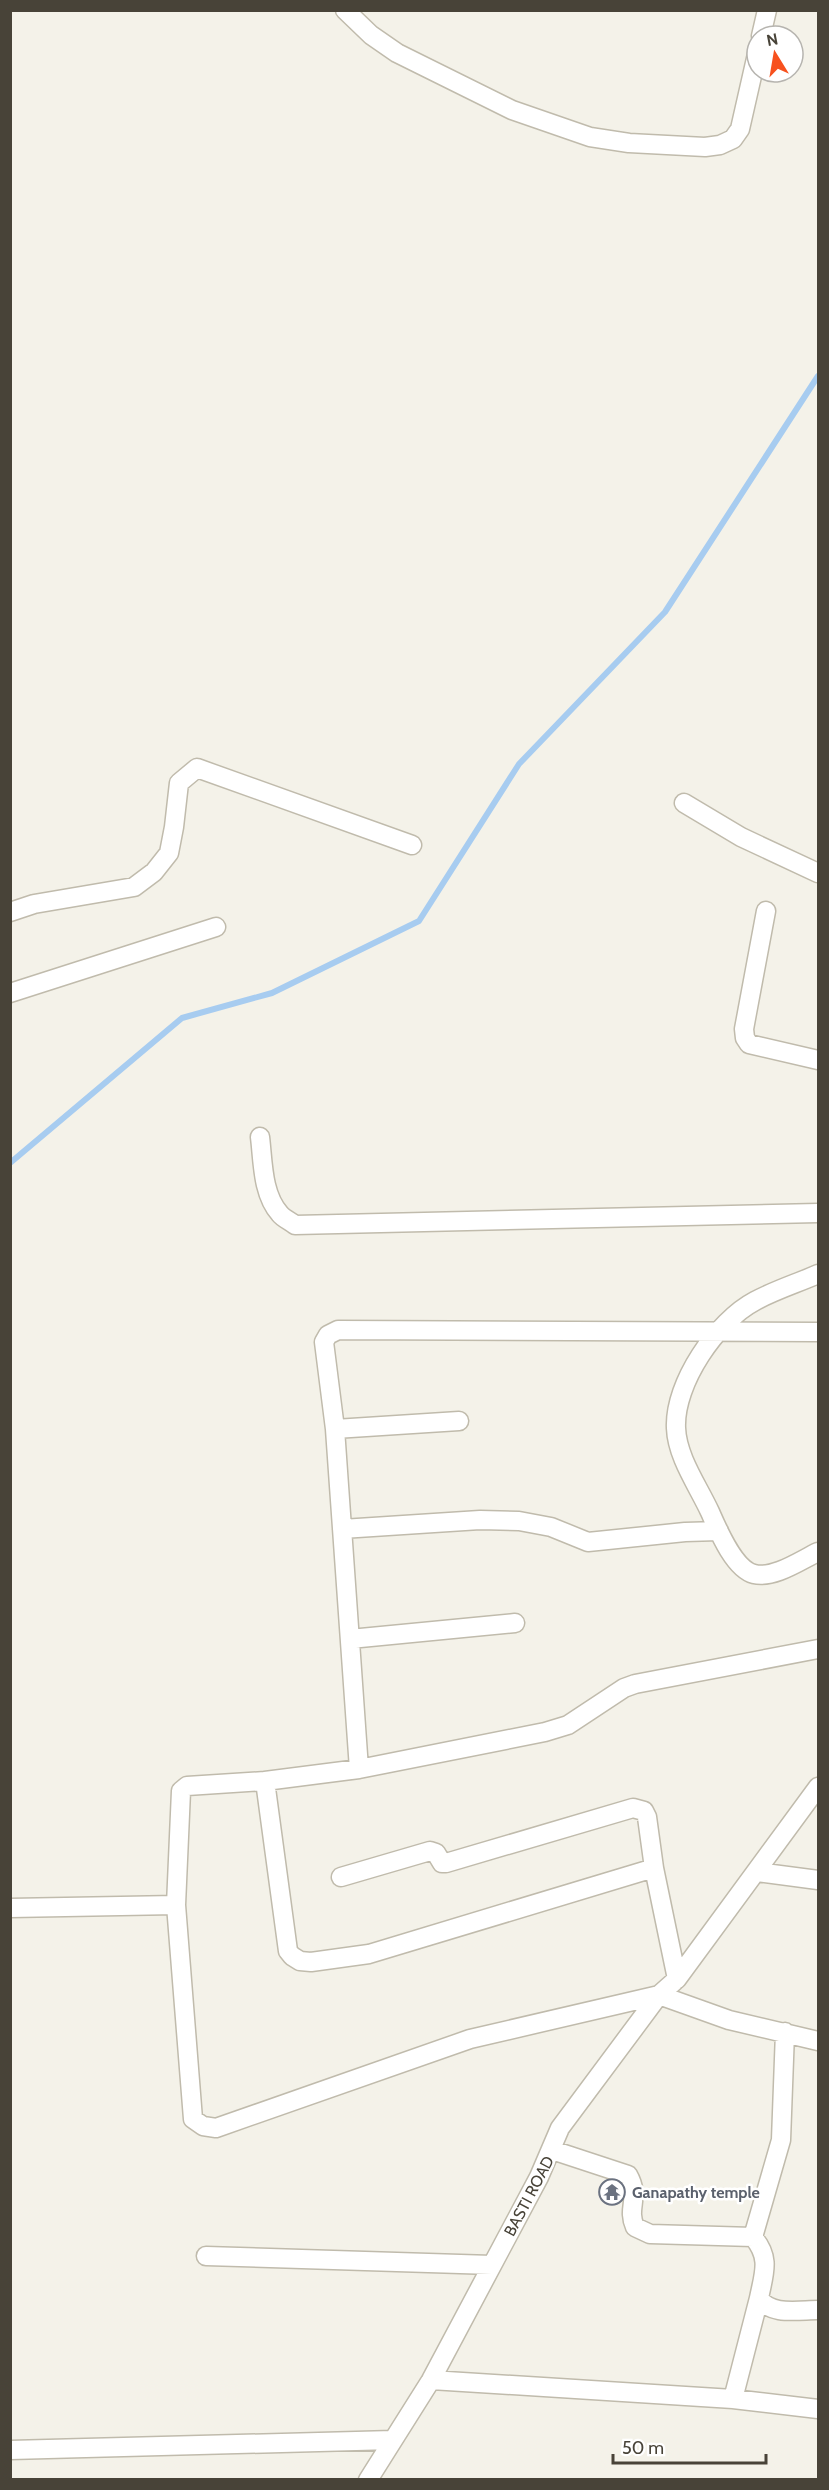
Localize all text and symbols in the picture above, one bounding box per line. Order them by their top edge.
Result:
north arrow [745,24,805,84]
text: N [765,29,780,50]
street label: BASTI ROAD [500,2153,558,2239]
temple icon: Ganapathy temple [597,2177,627,2207]
place label: Ganapathy temple [632,2183,760,2202]
scale bar [613,2427,766,2465]
text: 50 m [622,2437,664,2459]

